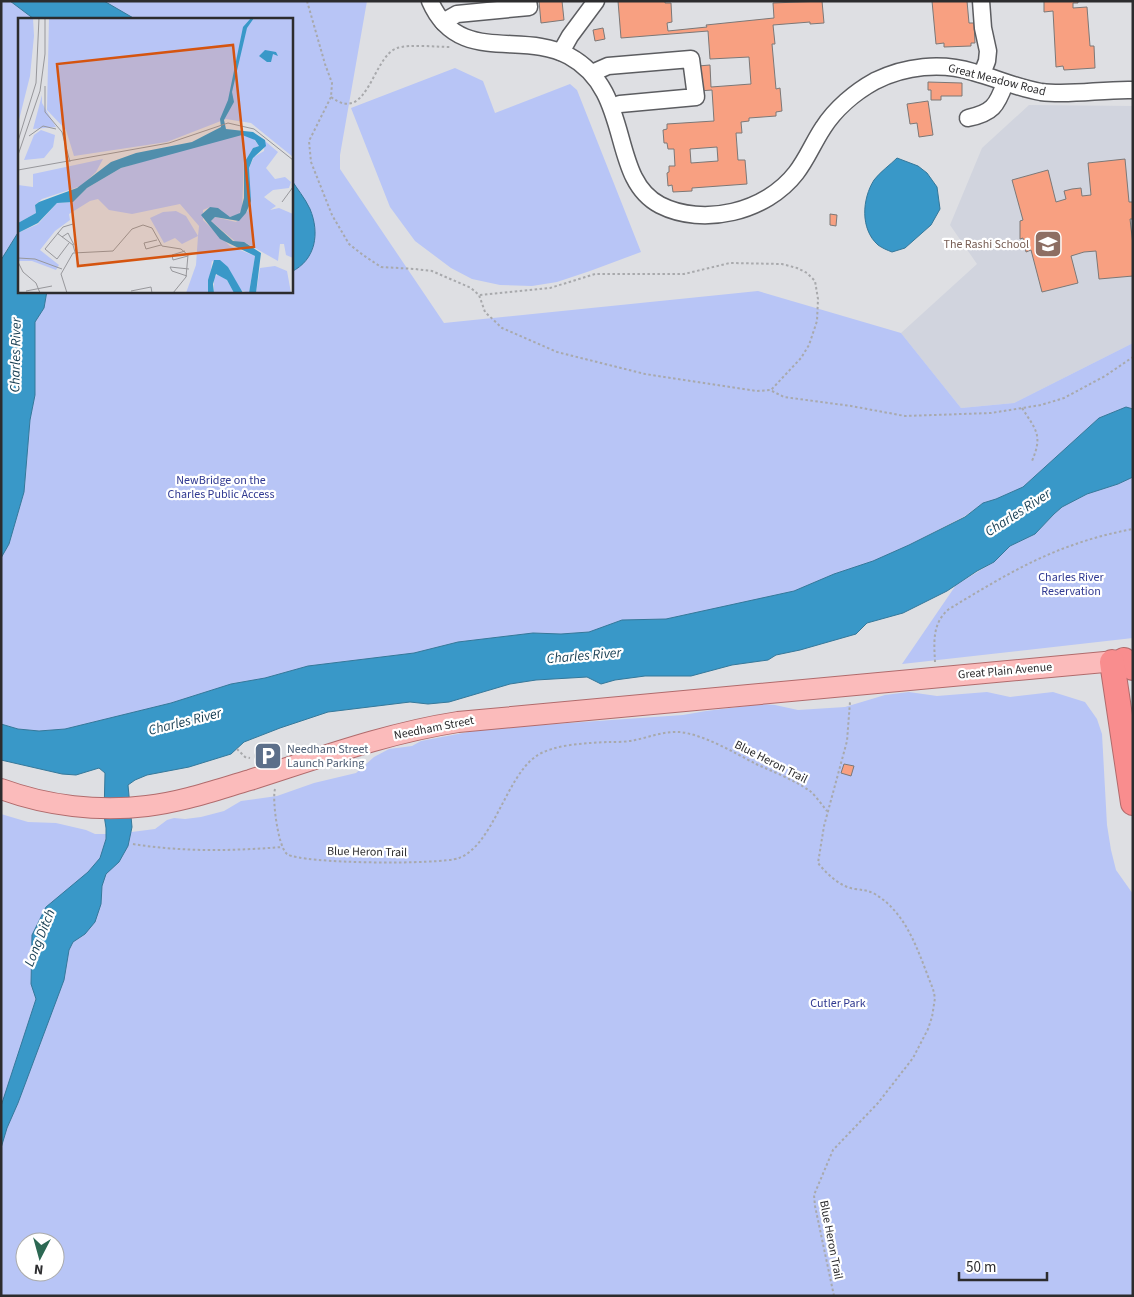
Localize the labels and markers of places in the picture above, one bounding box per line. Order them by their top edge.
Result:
school or university icon: The Rashi School [1033,229,1063,259]
place label: The Rashi School [943,236,1029,253]
parking icon: Needham Street Launch Parking [253,741,283,771]
place label: Needham Street Launch Parking [287,741,368,772]

